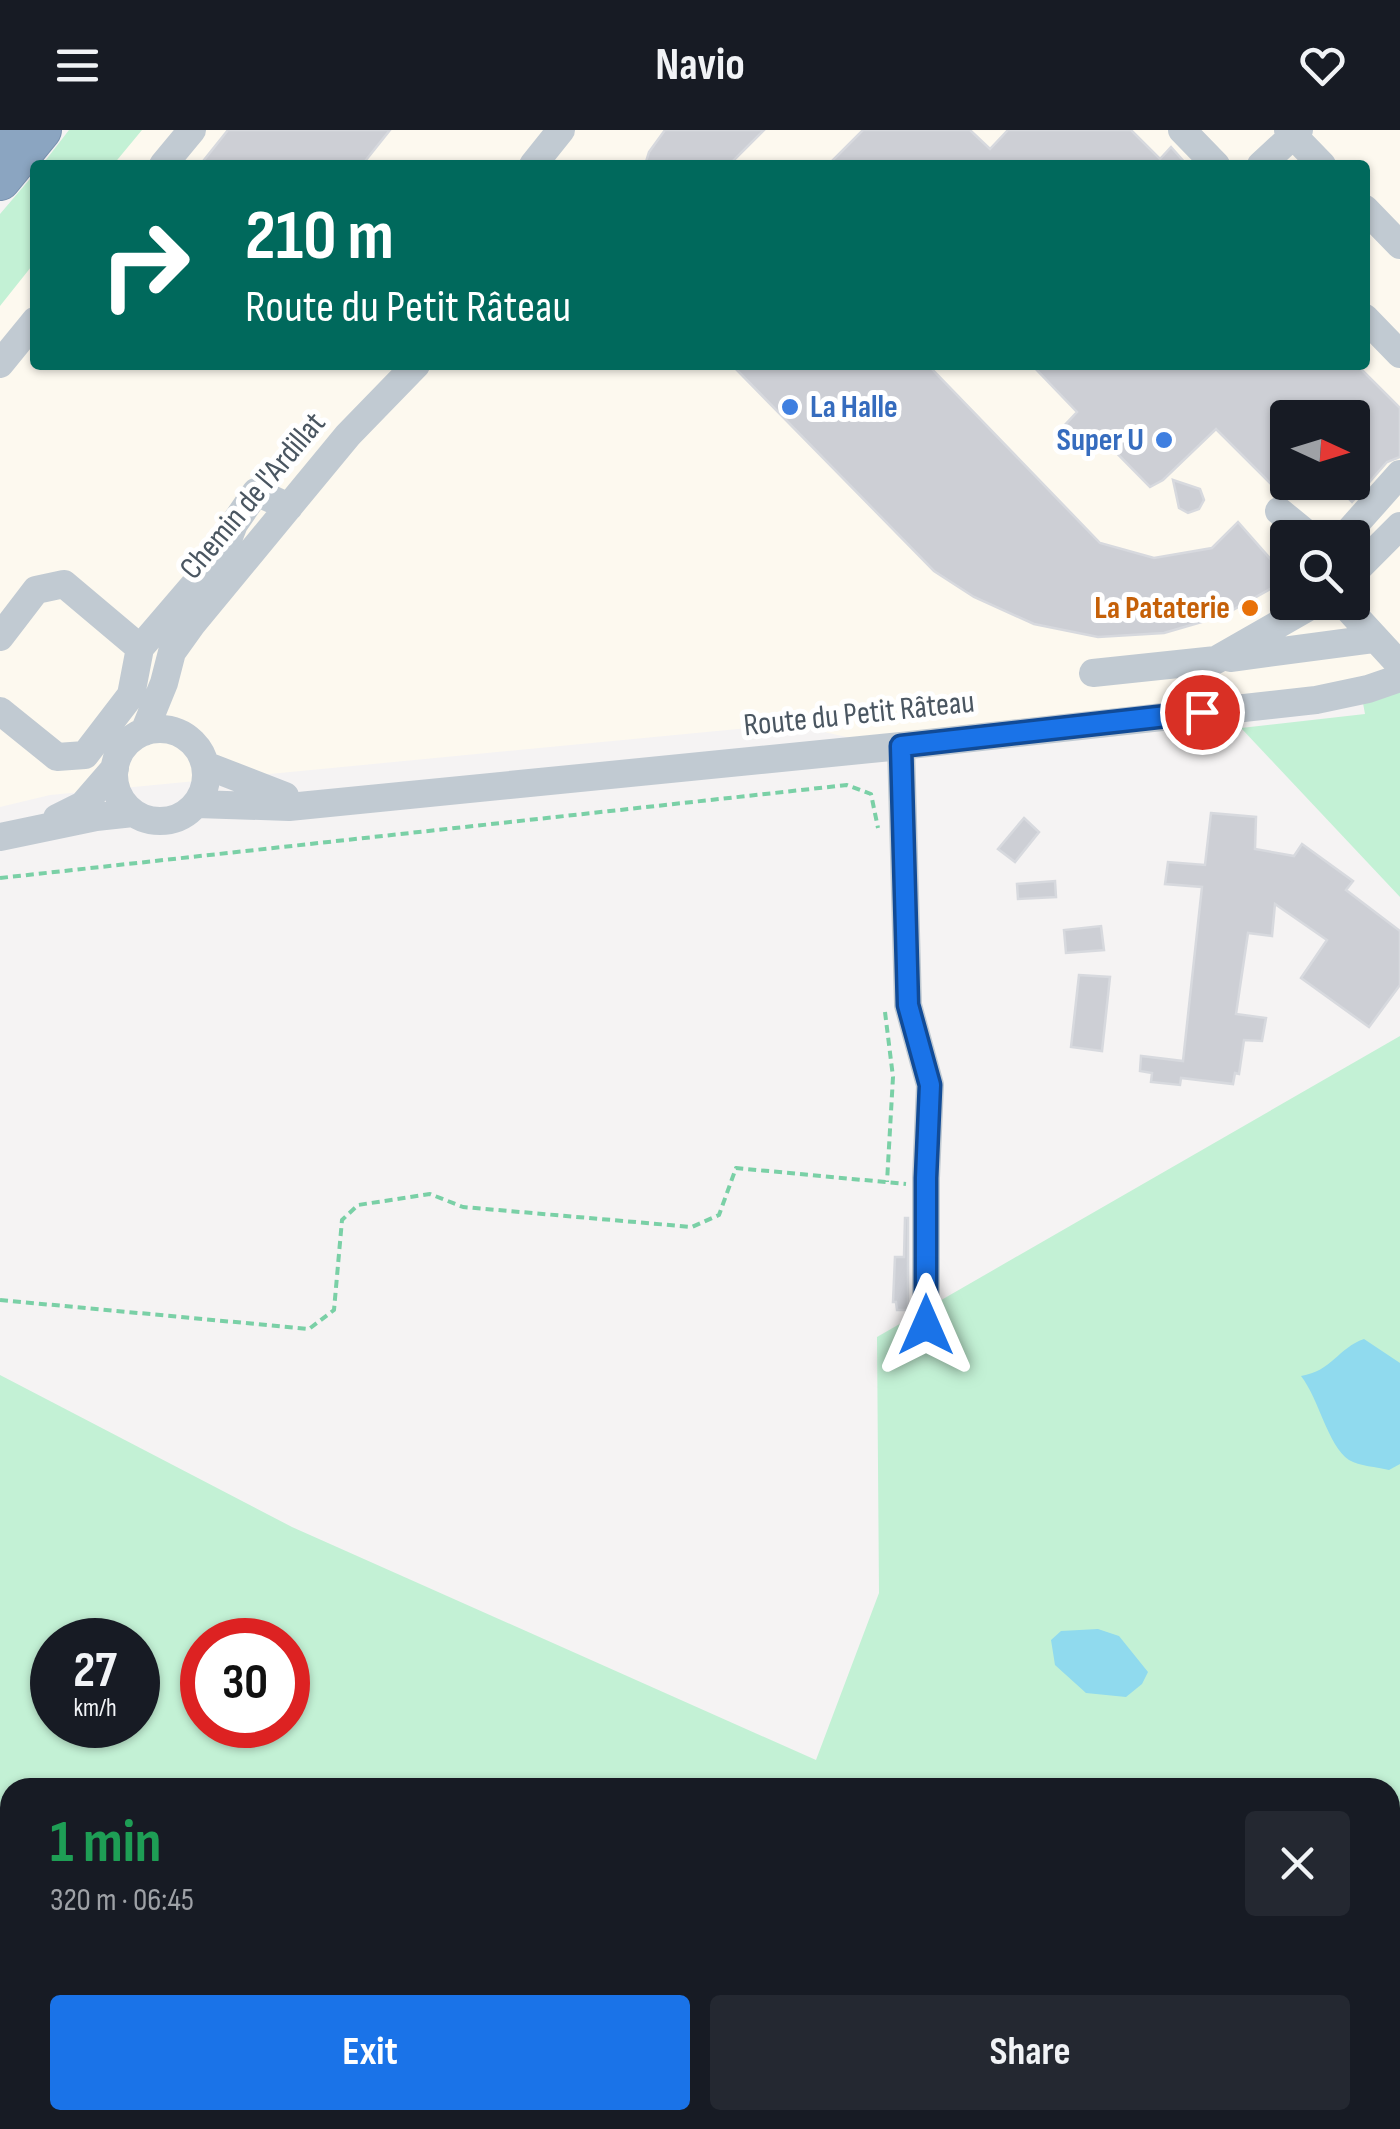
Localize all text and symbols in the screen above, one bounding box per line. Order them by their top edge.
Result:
icon: menu [50,38,105,93]
text: Navio [655,38,745,93]
icon: heart [1295,38,1350,93]
text: 210 m [245,195,394,279]
icon: right [80,200,210,330]
text: Route du Petit Râteau [245,280,571,335]
place label: La Halle [810,388,898,427]
marker: La Halle [779,396,801,418]
north arrow [1270,400,1370,500]
map controls [1270,400,1370,620]
street label: Chemin de l'Ardillat [172,405,334,587]
place label: Super U [1057,421,1144,460]
marker: Super U [1153,429,1175,451]
button: search [1270,520,1370,620]
place label: La Pataterie [1094,589,1230,628]
marker: La Pataterie [1239,597,1261,619]
pin [1160,670,1245,755]
street label: Route du Petit Râteau [742,682,976,746]
icon: arrive [1175,685,1230,740]
position arrow [874,1273,978,1377]
speed limit sign: 30 [180,1618,310,1748]
text: 27 [73,1641,117,1701]
text: km/h [73,1693,117,1724]
text: 1 min [50,1807,162,1879]
button: close [1245,1811,1350,1916]
text: 320 m · 06:45 [50,1881,194,1920]
button: Exit [50,1995,690,2110]
button: Share [710,1995,1350,2110]

